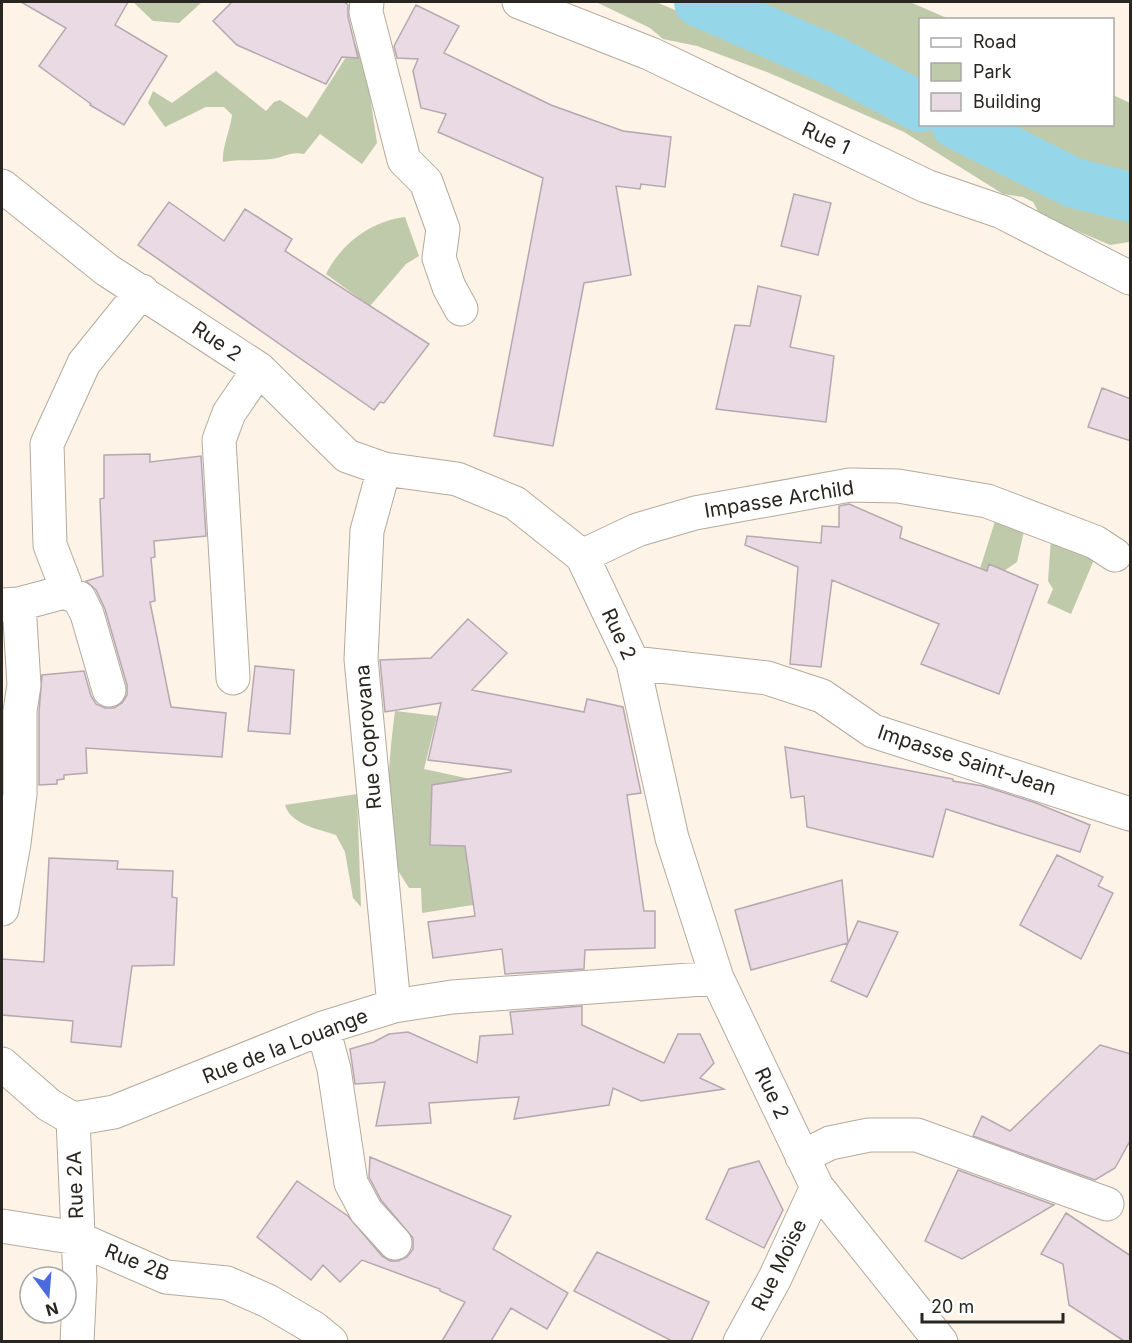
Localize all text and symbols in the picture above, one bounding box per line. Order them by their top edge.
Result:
legend [919,18,1114,126]
text: Road [973,31,1016,52]
text: Park [973,61,1012,82]
text: Building [973,91,1041,112]
street label: Rue 1 [798,117,854,159]
street label: Rue 2 [188,316,246,366]
street label: Impasse Archild [702,475,856,523]
street label: Rue 2 [597,604,641,664]
street label: Rue Coprovana [350,664,386,810]
street label: Impasse Saint-Jean [875,720,1059,800]
street label: Rue de la Louange [199,1003,371,1089]
street label: Rue 2 [750,1063,794,1123]
street label: Rue 2A [62,1150,88,1219]
street label: Rue Moïse [746,1215,812,1315]
street label: Rue 2B [101,1238,173,1286]
north arrow [18,1265,78,1325]
scale bar [922,1286,1063,1324]
text: 20 m [931,1296,974,1317]
text: N [44,1298,61,1321]

